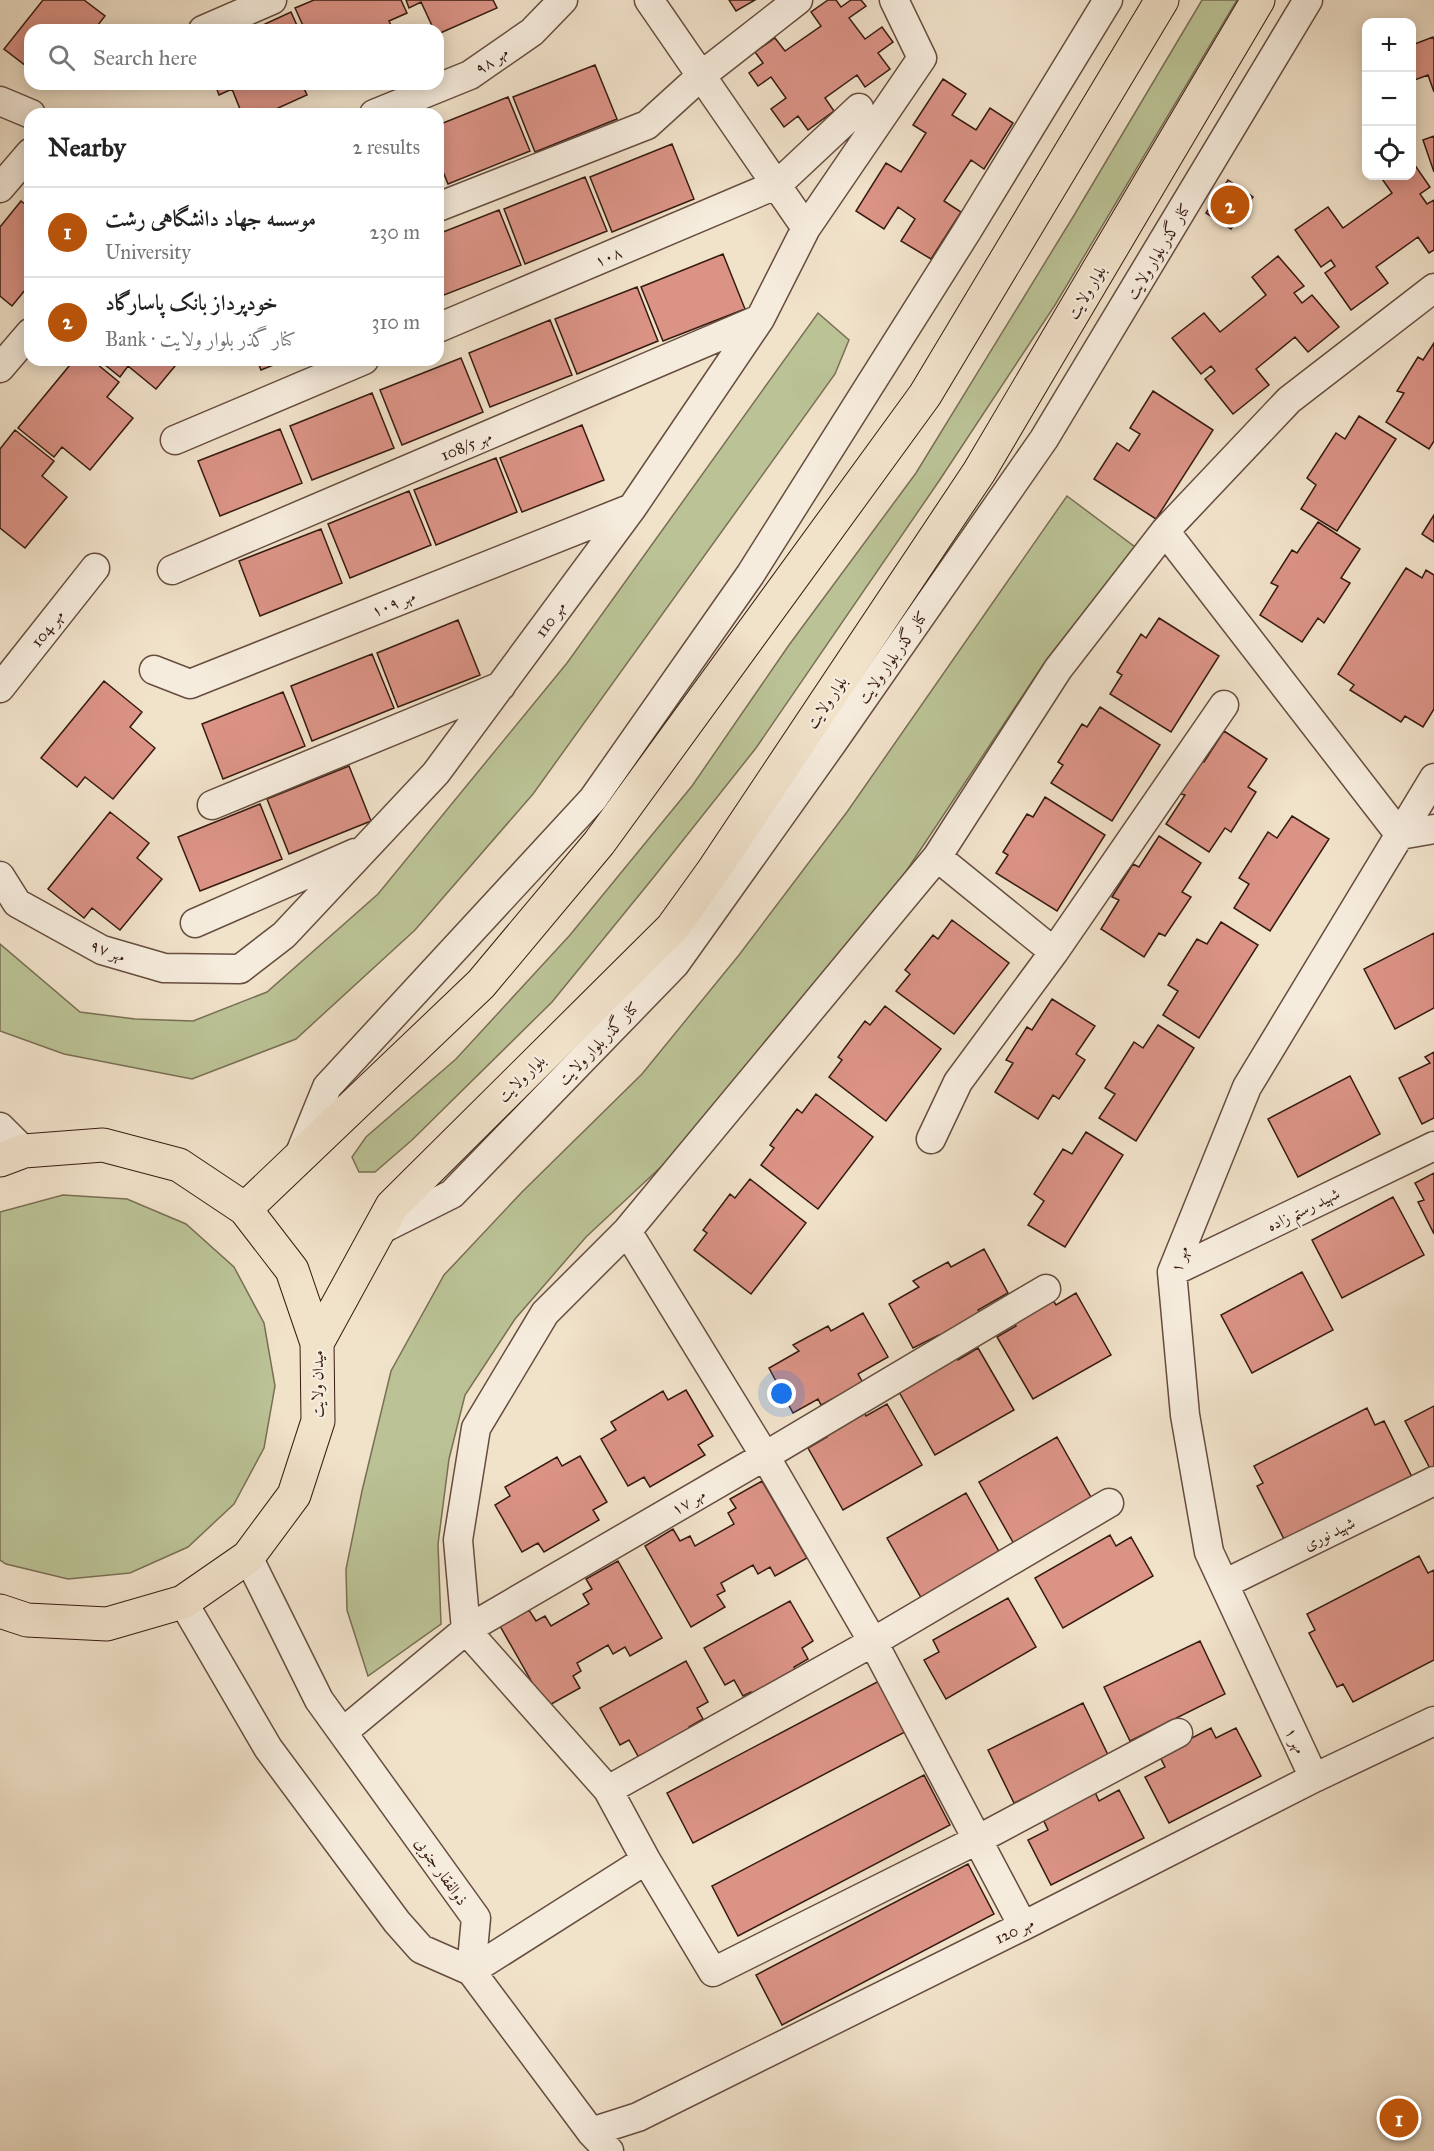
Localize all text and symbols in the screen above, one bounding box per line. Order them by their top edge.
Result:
map controls [1362,18,1416,180]
button: + [1362,18,1416,72]
search box [24,24,444,90]
icon: search [45,41,78,74]
street label: مهر ۹۸ [471,42,512,79]
text: Search here [93,44,197,71]
button: − [1362,72,1416,126]
button: locate [1362,126,1416,180]
text: Nearby [48,131,126,163]
text: 2 results [352,135,420,159]
pin: 2 [1210,182,1250,228]
street label: کنار گذر بلوار ولایت [1121,199,1195,303]
text: موسسه جهاد دانشگاهی رشت [105,205,316,232]
text: 1 [64,220,71,244]
text: 230 m [369,220,420,244]
text: University [105,240,191,264]
street label: ۱۰۸ [592,242,625,271]
street label: بلوار ولایت [1063,262,1111,323]
text: خودپرداز بانک پاسارگاد [105,289,278,316]
text: 2 [63,310,72,334]
text: 310 m [371,310,420,334]
text: Bank · کنار گذر بلوار ولایت [105,327,296,351]
street label: مهر 108/5 [438,426,495,466]
street label: مهر ۱۰۹ [369,586,418,622]
street label: مهر 110 [531,598,570,641]
street label: مهر 104 [27,606,69,651]
street label: کنار گذر بلوار ولایت [852,606,932,708]
street label: بلوار ولایت [802,672,852,733]
street label: مهر ۹۷ [87,935,128,967]
street label: کنار گذر بلوار ولایت [552,996,644,1090]
street label: بلوار ولایت [494,1051,550,1107]
street label: شهید رستم زاده [1264,1184,1346,1242]
street label: مهر ۱ [1166,1243,1194,1275]
street label: میدان ولایت [308,1350,328,1418]
your location [767,1379,796,1408]
street label: مهر ۱۷ [668,1484,709,1520]
street label: شهید نوری [1300,1513,1359,1555]
street label: مهر ۱ [1280,1724,1310,1757]
street label: ذوالفقار جنوبی [410,1834,472,1910]
street label: مهر 120 [992,1913,1037,1949]
pin: 1 [1380,2096,1418,2140]

